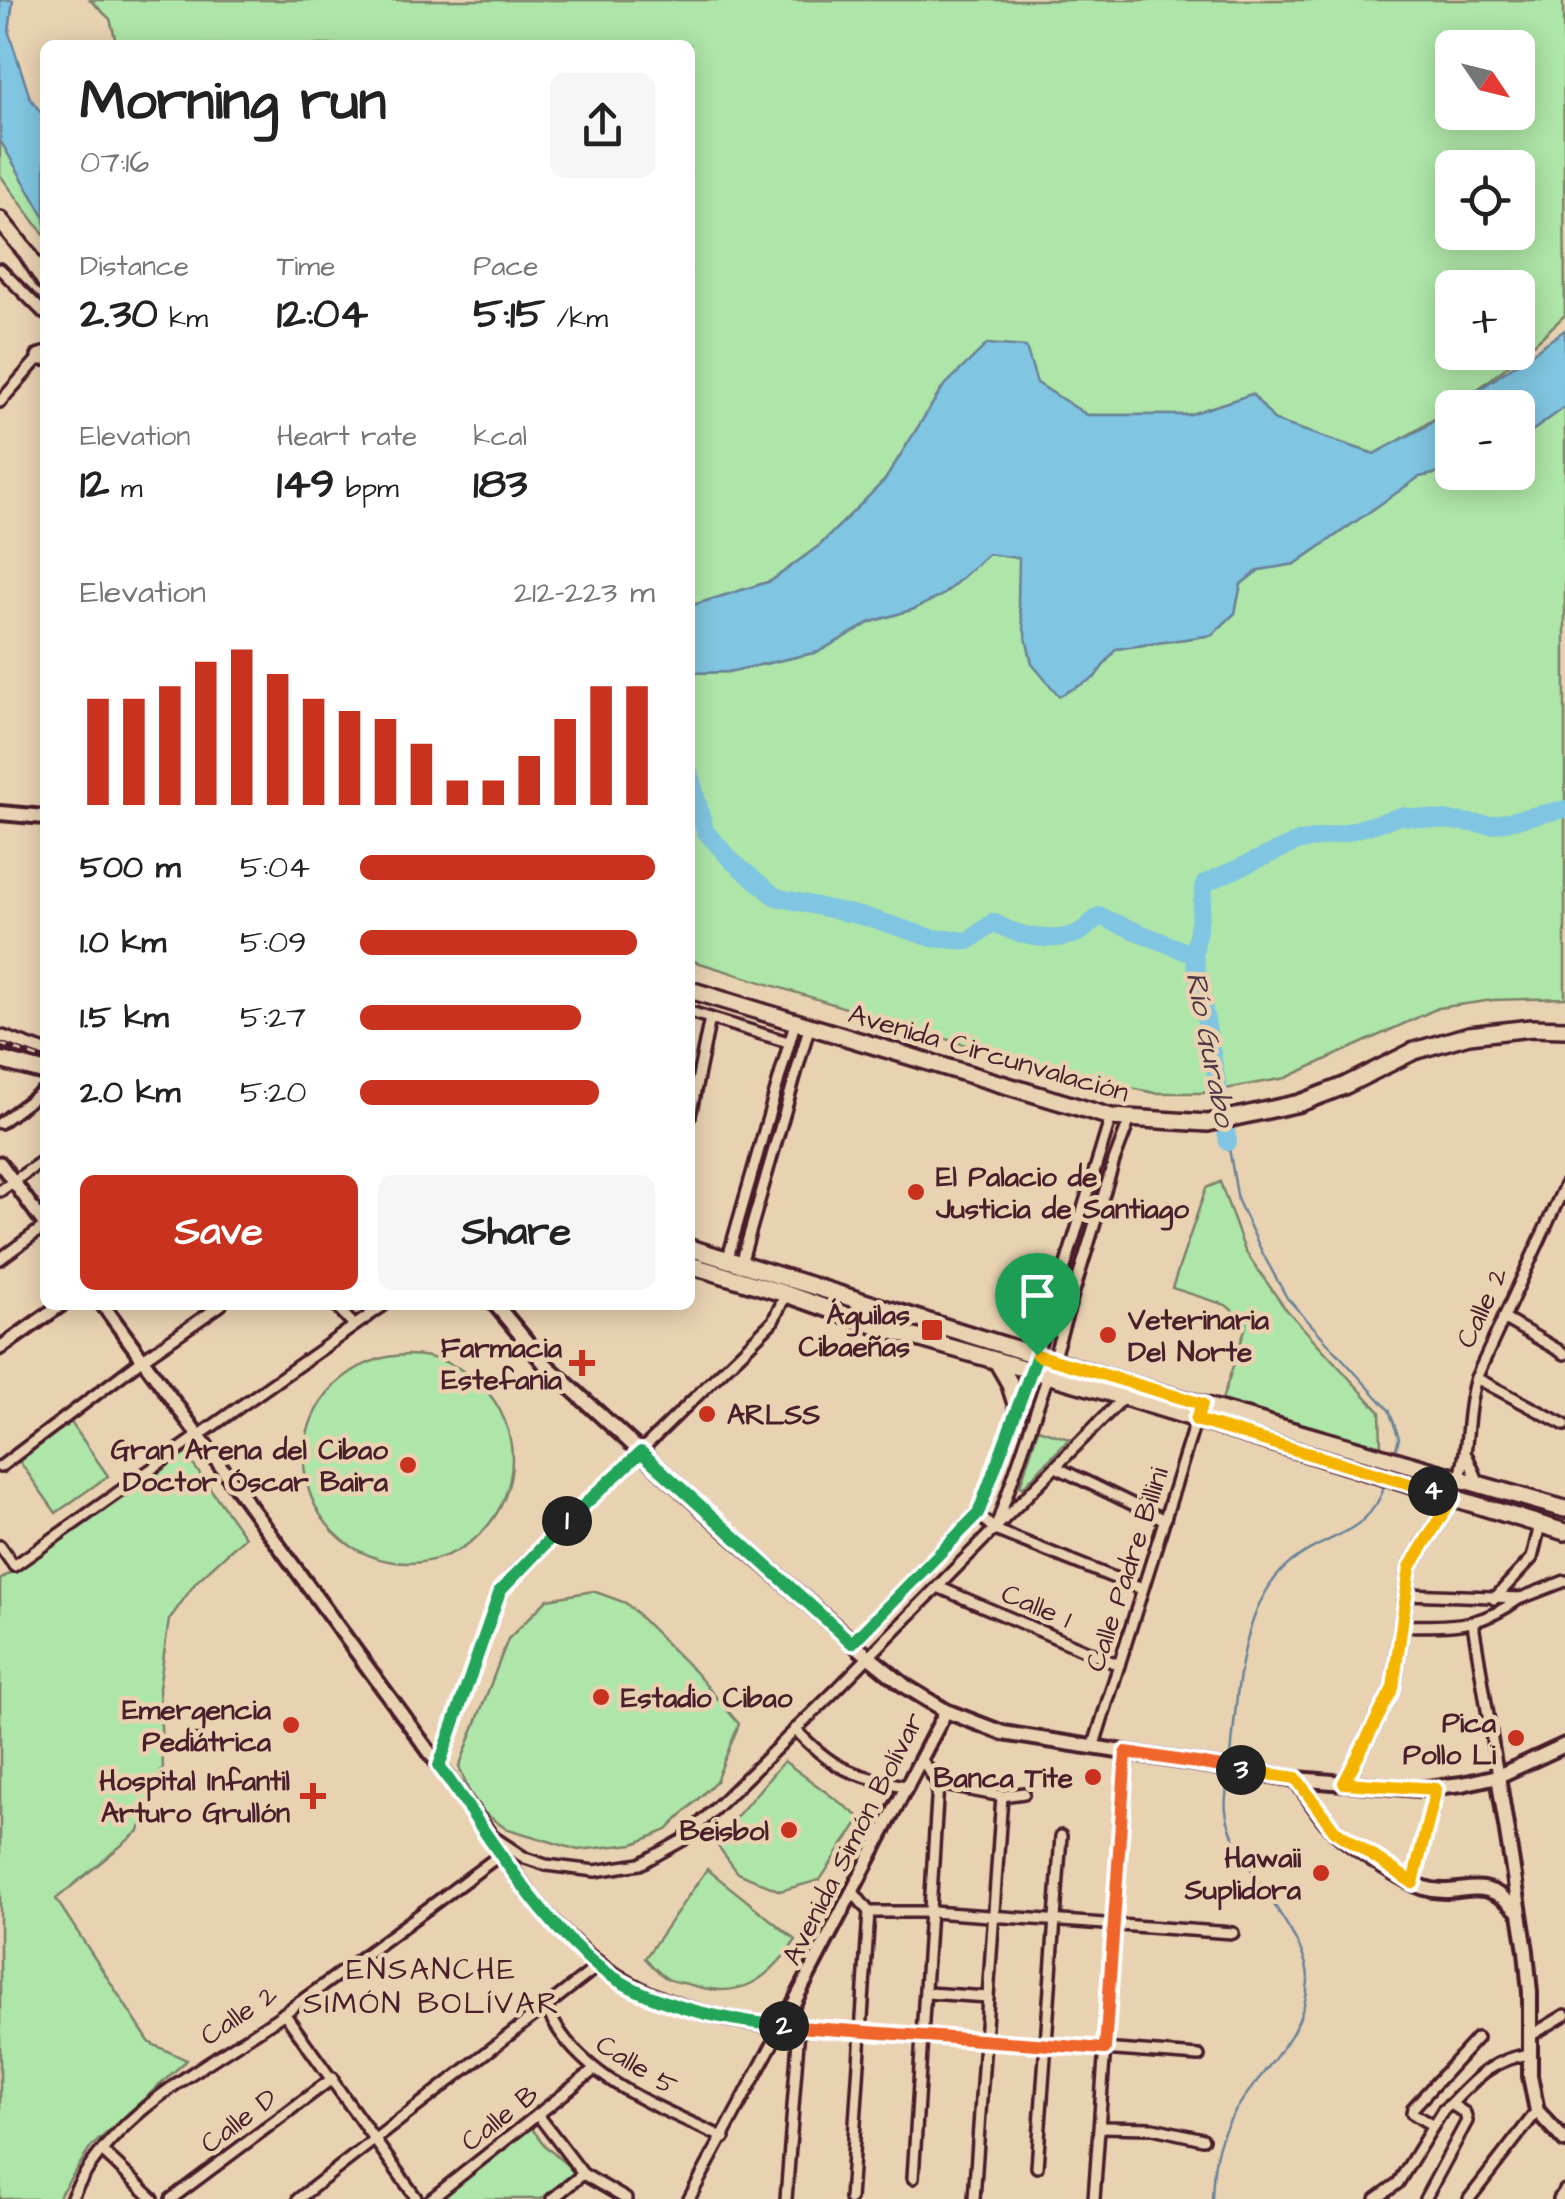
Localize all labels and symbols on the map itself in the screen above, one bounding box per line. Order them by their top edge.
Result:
north arrow [1435,30,1535,130]
water label: Río Gurabo [1174,968,1246,1132]
street label: Avenida Circunvalación [844,995,1133,1112]
place label: El Palacio de Justicia de Santiago [935,1158,1189,1231]
marker: El Palacio de Justicia de Santiago [905,1181,927,1203]
pin [995,1253,1080,1356]
street label: Calle 2 [1447,1261,1518,1355]
place label: Águilas Cibaeñas [799,1296,910,1367]
place label: Veterinaria Del Norte [1127,1301,1270,1372]
marker: Águilas Cibaeñas [919,1317,945,1343]
marker: Veterinaria Del Norte [1097,1324,1119,1346]
place label: Farmacia Estefania [441,1329,563,1400]
marker: Farmacia Estefania [571,1352,593,1374]
place label: ARLSS [727,1396,820,1435]
marker: ARLSS [696,1403,718,1425]
place label: Gran Arena del Cibao Doctor Óscar Baira [111,1431,389,1502]
marker: Gran Arena del Cibao Doctor Óscar Baira [397,1454,419,1476]
street label: Calle Padre Billini [1076,1462,1179,1677]
pin: 4 [1408,1466,1458,1516]
pin: 1 [542,1496,592,1546]
street label: Calle 1 [995,1574,1078,1639]
place label: Estadio Cibao [621,1679,793,1718]
marker: Estadio Cibao [590,1686,612,1708]
place label: Emergencia Pediátrica [122,1691,272,1762]
place label: Pica Pollo Li [1403,1704,1497,1775]
street label: Avenida Simón Bolívar [773,1705,934,1972]
marker: Emergencia Pediátrica [280,1714,302,1736]
marker: Pica Pollo Li [1505,1727,1527,1749]
pin: 3 [1216,1745,1266,1795]
place label: Banca Tite [934,1759,1073,1798]
place label: Hospital Infantil Arturo Grullón [99,1762,290,1833]
marker: Banca Tite [1082,1766,1104,1788]
marker: Hospital Infantil Arturo Grullón [300,1783,326,1809]
place label: Beisbol [680,1812,769,1851]
marker: Beisbol [778,1819,800,1841]
place label: Hawaii Suplidora [1184,1839,1302,1911]
marker: Hawaii Suplidora [1310,1862,1332,1884]
district label: ENSANCHE SIMÓN BOLÍVAR [303,1949,561,2025]
street label: Calle 2 [193,1975,285,2055]
pin: 2 [759,2001,809,2051]
street label: Calle 5 [588,2025,684,2105]
street label: Calle B [453,2075,547,2161]
street label: Calle D [192,2079,286,2163]

